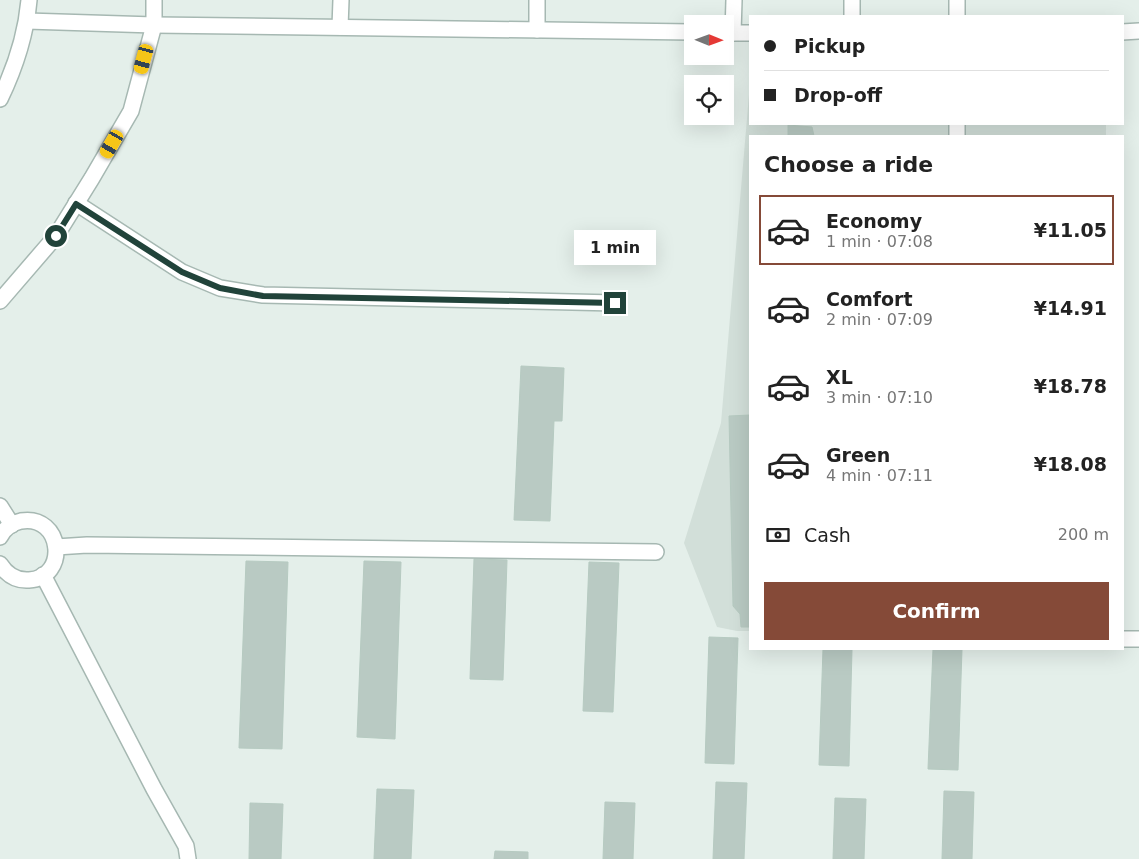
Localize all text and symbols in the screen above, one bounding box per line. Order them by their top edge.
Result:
north arrow [684,15,734,65]
map controls [684,15,734,125]
text: Pickup [794,35,865,57]
car [132,43,155,75]
button: locate [684,75,734,125]
text: Drop-off [794,84,882,106]
car [98,127,125,161]
text: Choose a ride [764,152,933,177]
icon: car [766,208,811,253]
text: Economy [826,210,922,232]
text: ¥11.05 [1034,219,1107,241]
route start [45,225,67,247]
callout: 1 min [574,230,656,266]
text: 1 min · 07:08 [826,232,933,251]
text: 1 min [590,238,640,257]
icon: car [766,286,811,331]
text: Comfort [826,288,913,310]
route end [604,292,626,314]
text: ¥14.91 [1034,297,1107,319]
text: 2 min · 07:09 [826,310,933,329]
icon: car [766,364,811,409]
text: XL [826,366,853,388]
text: ¥18.78 [1034,375,1107,397]
text: 3 min · 07:10 [826,388,933,407]
icon: car [766,442,811,487]
text: Green [826,444,890,466]
text: ¥18.08 [1034,453,1107,475]
text: 4 min · 07:11 [826,466,933,485]
icon: cash [764,521,792,549]
text: Cash [804,524,851,546]
text: 200 m [1058,525,1109,544]
button: Confirm [764,582,1109,640]

